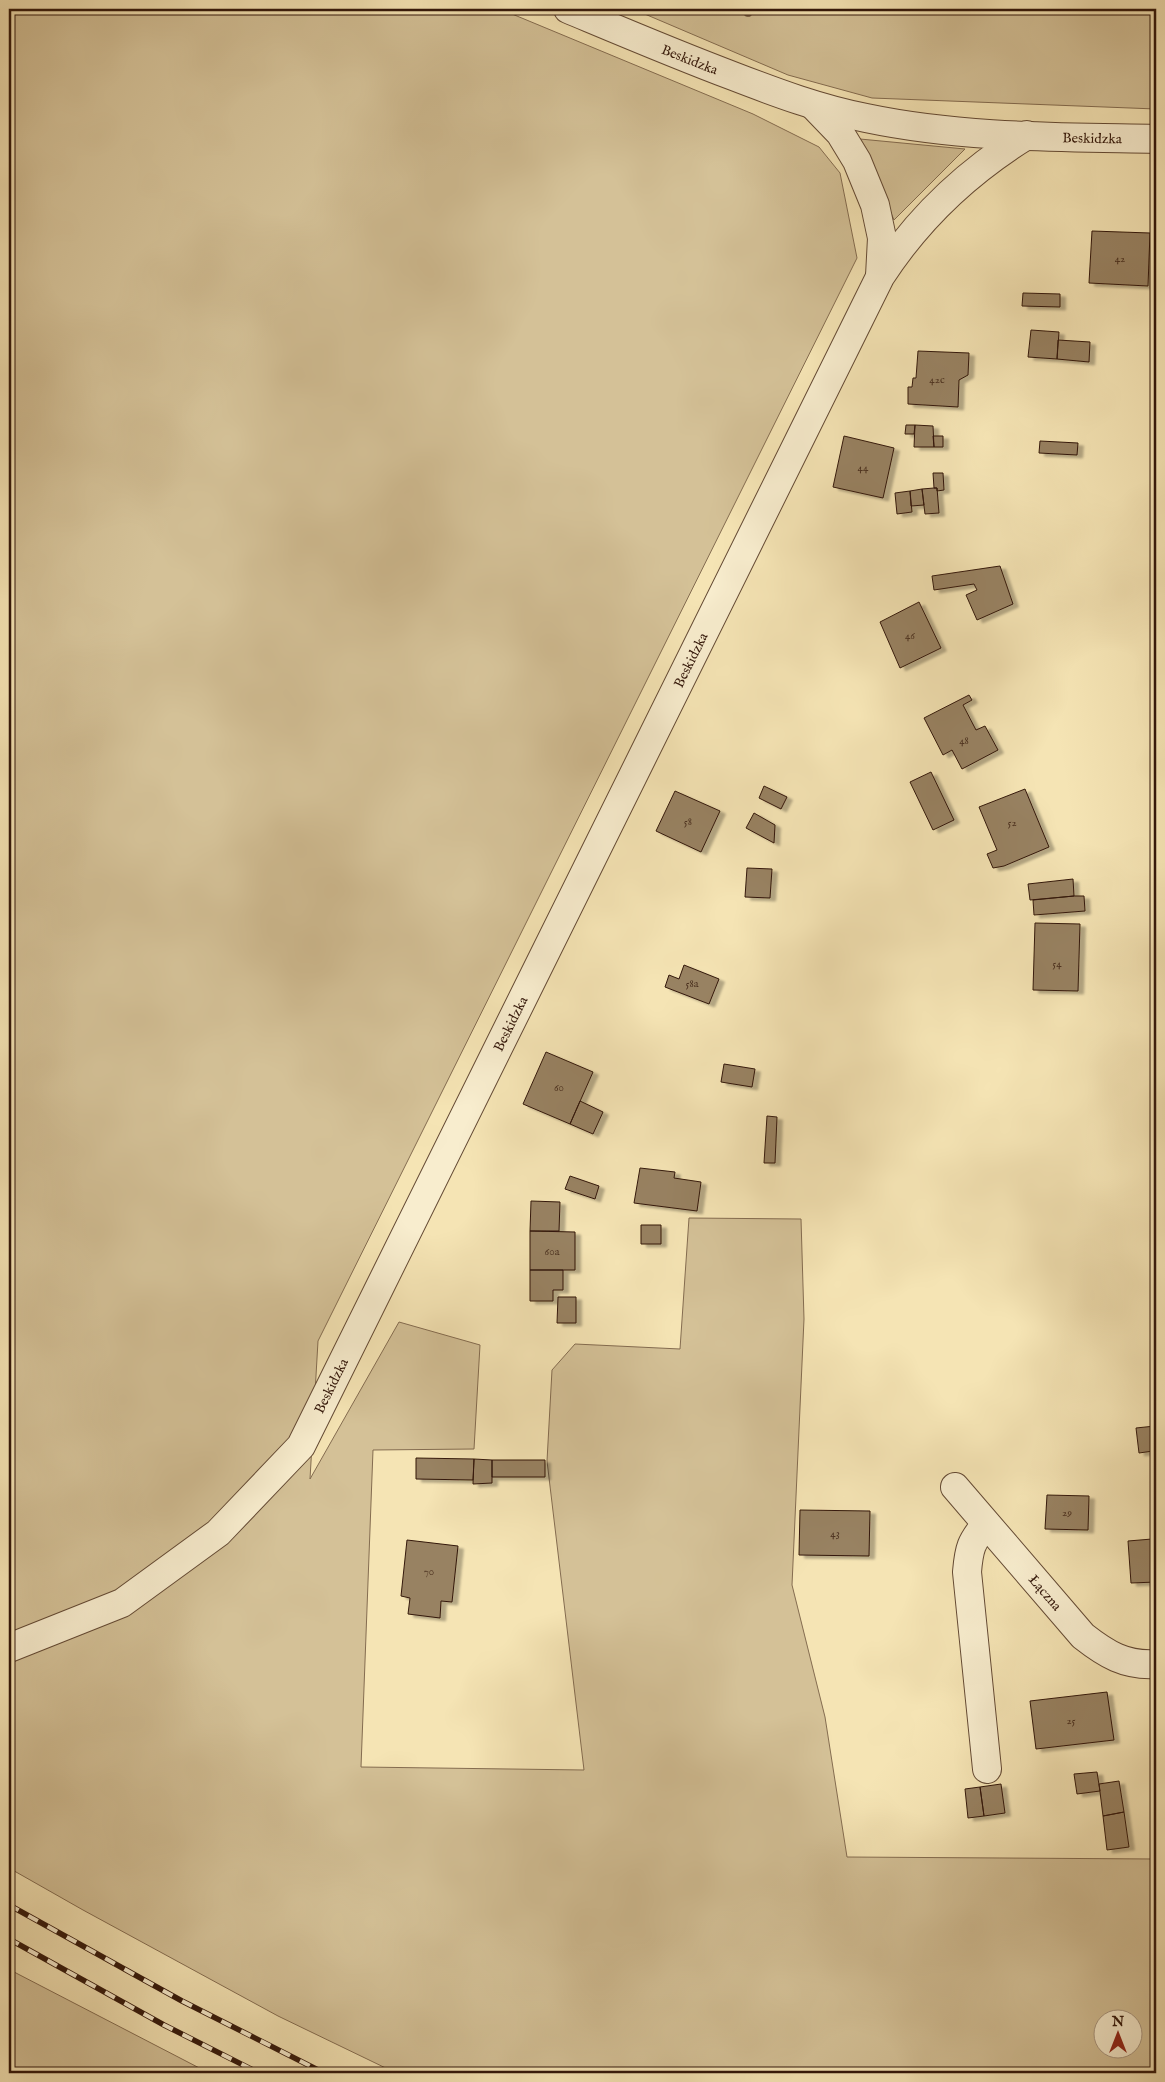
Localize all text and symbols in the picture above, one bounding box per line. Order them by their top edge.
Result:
street label: Beskidzka [659,41,721,80]
street label: Beskidzka [1062,129,1123,148]
house number: 42 [1115,252,1125,266]
house number: 42c [929,373,945,387]
house number: 44 [858,461,869,475]
street label: Beskidzka [670,629,713,691]
house number: 46 [905,629,915,643]
house number: 48 [959,734,969,748]
house number: 58 [684,815,692,829]
house number: 52 [1007,816,1017,830]
house number: 54 [1052,957,1062,971]
house number: 58a [685,977,699,991]
street label: Beskidzka [490,993,533,1055]
house number: 60 [554,1081,564,1095]
house number: 60a [545,1245,560,1259]
street label: Beskidzka [311,1355,353,1417]
house number: 29 [1062,1506,1072,1520]
house number: 43 [830,1527,840,1541]
house number: 70 [424,1565,434,1579]
street label: Łączna [1024,1571,1066,1616]
house number: 25 [1066,1714,1076,1728]
north arrow [1092,2010,1142,2060]
text: N [1111,2013,1124,2031]

